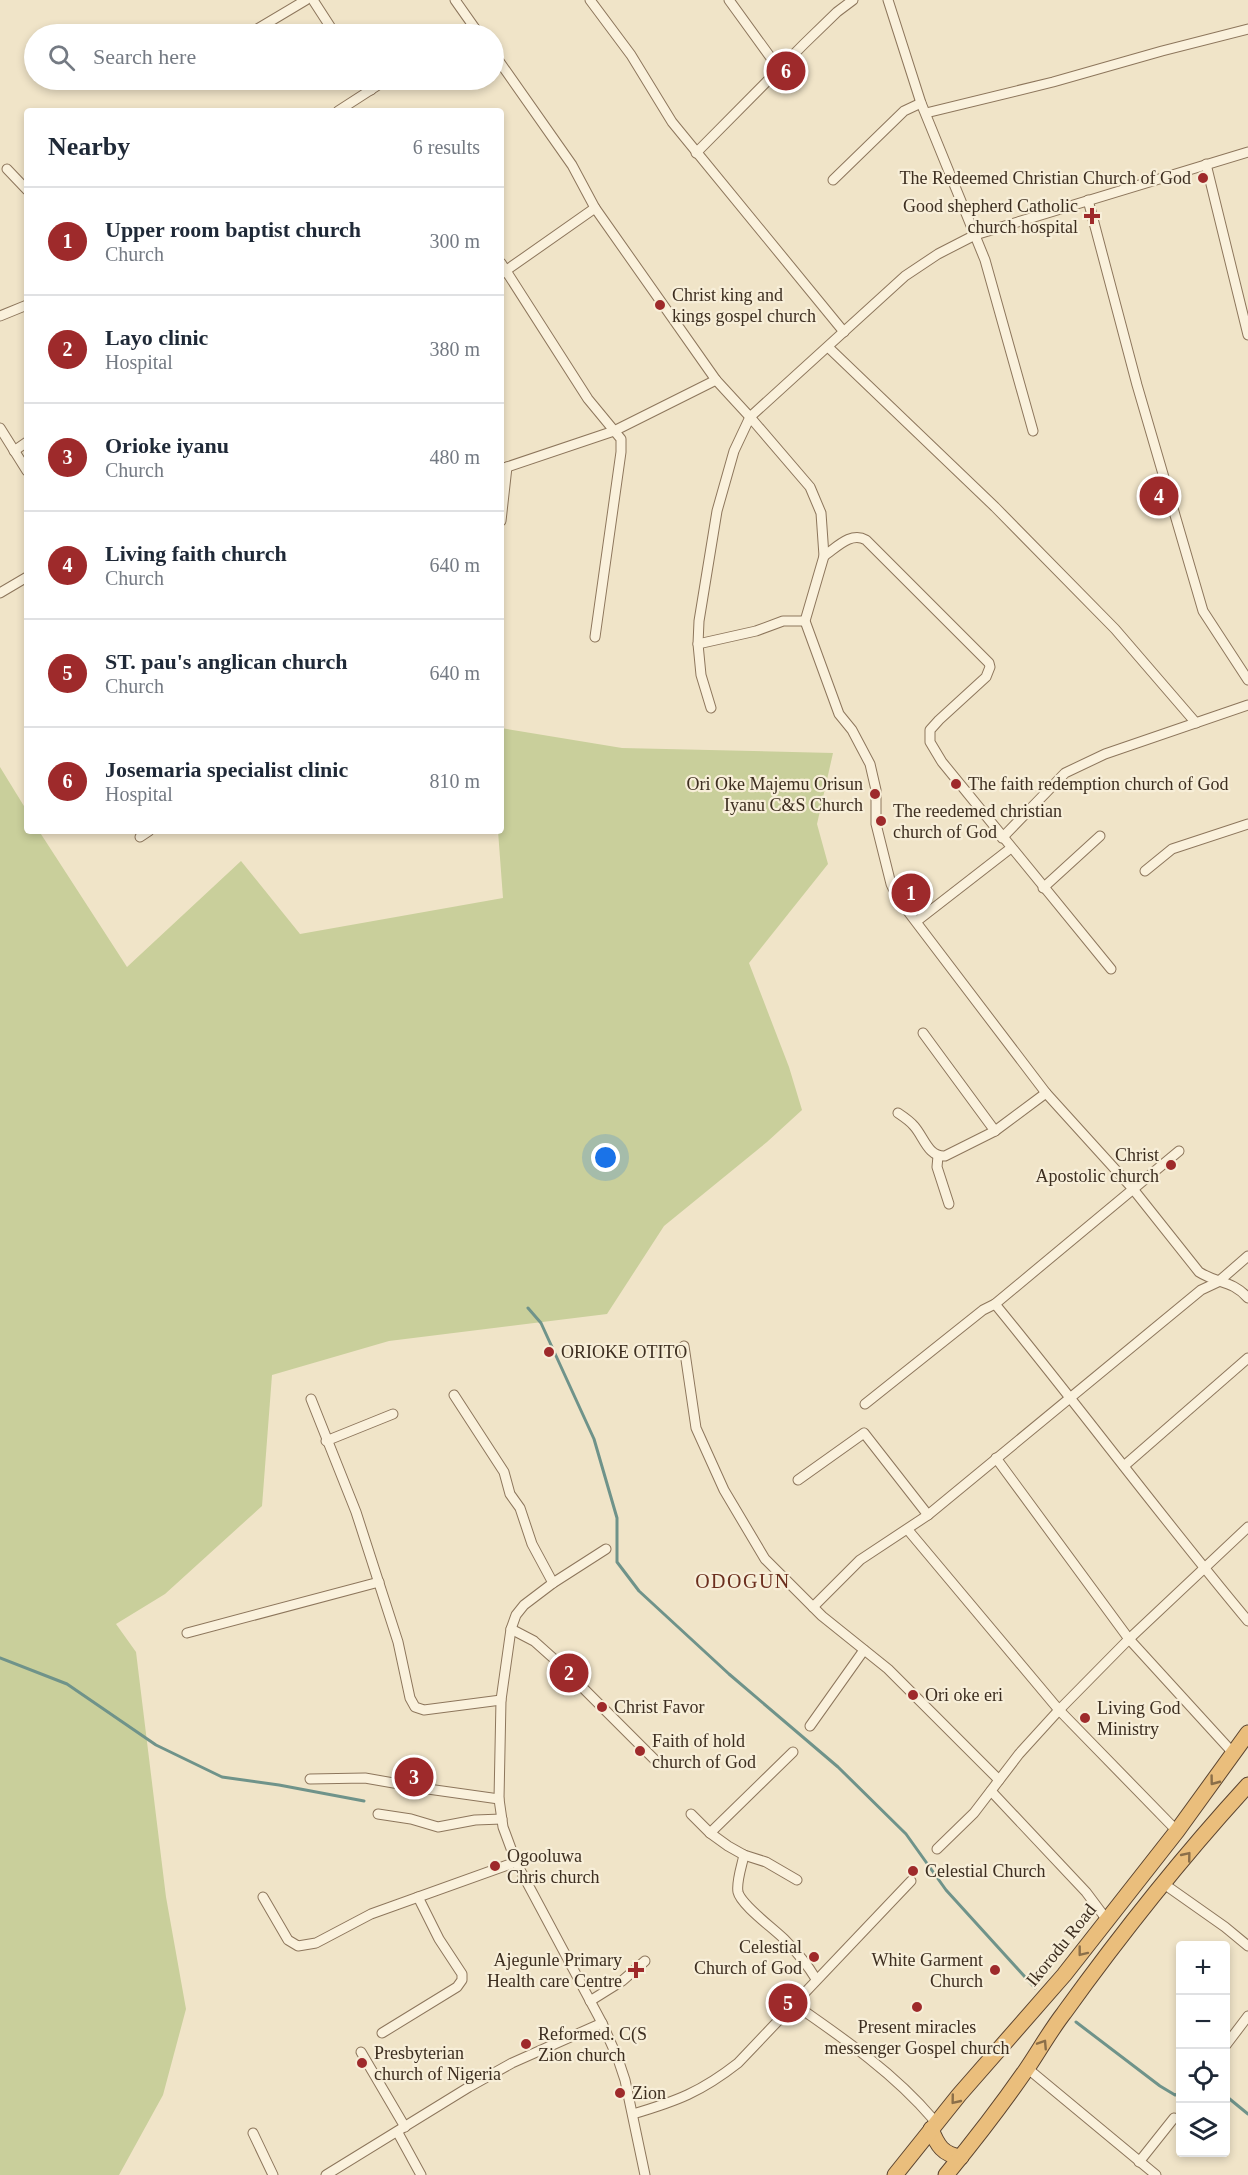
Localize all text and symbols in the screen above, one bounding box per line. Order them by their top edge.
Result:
search box [24,24,504,90]
icon: search [45,41,78,74]
text: Search here [93,44,196,69]
pin: 6 [766,48,806,94]
text: Nearby [48,132,130,161]
text: 6 results [413,136,480,158]
place label: The Redeemed Christian Church of God [900,168,1191,188]
marker: The Redeemed Christian Church of God [1196,171,1210,185]
place label: Good shepherd Catholic church hospital [903,196,1078,237]
marker: Good shepherd Catholic church hospital [1083,207,1101,225]
text: Upper room baptist church [105,217,361,242]
text: 1 [63,230,73,252]
text: 300 m [429,230,480,252]
text: Church [105,243,164,265]
place label: Christ king and kings gospel church [672,285,816,326]
marker: Christ king and kings gospel church [653,298,667,312]
text: Layo clinic [105,325,208,350]
text: 2 [63,338,73,360]
text: 380 m [429,338,480,360]
text: Hospital [105,351,173,373]
text: Orioke iyanu [105,433,229,458]
text: 3 [63,446,73,468]
text: 480 m [429,446,480,468]
text: Church [105,459,164,481]
pin: 4 [1140,474,1178,518]
text: Living faith church [105,541,287,566]
text: 4 [63,554,73,576]
text: 640 m [429,554,480,576]
text: Church [105,567,164,589]
text: ST. pau's anglican church [105,649,347,674]
text: 5 [63,662,73,684]
text: 640 m [429,662,480,684]
text: Church [105,675,164,697]
text: Josemaria specialist clinic [105,757,348,782]
text: 6 [63,770,73,792]
text: 810 m [429,770,480,792]
place label: Ori Oke Majemu Orisun Iyanu C&S Church [687,774,863,815]
place label: The faith redemption church of God [968,774,1228,794]
marker: The faith redemption church of God [949,777,963,791]
text: Hospital [105,783,173,805]
marker: Ori Oke Majemu Orisun Iyanu C&S Church [868,787,882,801]
place label: The reedemed christian church of God [893,801,1062,842]
marker: The reedemed christian church of God [874,814,888,828]
pin: 1 [892,870,930,916]
your location [591,1143,620,1172]
place label: Christ Apostolic church [1036,1145,1159,1186]
marker: Christ Apostolic church [1164,1158,1178,1172]
place label: ORIOKE OTITO [561,1342,687,1362]
marker: ORIOKE OTITO [542,1345,556,1359]
district label: ODOGUN [695,1570,791,1592]
pin: 2 [550,1650,588,1696]
place label: Ori oke eri [925,1685,1003,1705]
marker: Ori oke eri [906,1688,920,1702]
place label: Christ Favor [614,1697,705,1717]
place label: Living God Ministry [1097,1698,1181,1739]
marker: Christ Favor [595,1700,609,1714]
marker: Living God Ministry [1078,1711,1092,1725]
place label: Faith of hold church of God [652,1731,756,1772]
marker: Faith of hold church of God [633,1744,647,1758]
pin: 3 [394,1754,434,1800]
one-way arrow [1210,1775,1221,1786]
place label: Ogooluwa Chris church [507,1846,599,1887]
one-way arrow [1180,1851,1191,1862]
marker: Ogooluwa Chris church [488,1859,502,1873]
place label: Celestial Church [925,1861,1045,1881]
marker: Celestial Church [906,1864,920,1878]
street label: Ikorodu Road [1022,1900,1100,1990]
place label: Celestial Church of God [694,1937,802,1978]
map controls [1176,1941,1230,2157]
button: + [1176,1941,1230,1995]
one-way arrow [1078,1945,1089,1956]
place label: Ajegunle Primary Health care Centre [487,1950,622,1991]
marker: Celestial Church of God [807,1950,821,1964]
place label: White Garment Church [872,1950,983,1991]
marker: Ajegunle Primary Health care Centre [627,1961,645,1979]
marker: White Garment Church [988,1963,1002,1977]
pin: 5 [768,1980,808,2026]
button: − [1176,1995,1230,2049]
marker: Present miracles messenger Gospel church [910,2000,924,2014]
place label: Present miracles messenger Gospel church [825,2017,1009,2058]
place label: Reformed. C(S Zion church [538,2024,647,2065]
marker: Reformed. C(S Zion church [519,2037,533,2051]
one-way arrow [1036,2040,1047,2051]
place label: Presbyterian church of Nigeria [374,2043,501,2084]
button: locate [1176,2049,1230,2103]
marker: Presbyterian church of Nigeria [355,2056,369,2070]
place label: Zion [632,2083,666,2103]
marker: Zion [613,2086,627,2100]
one-way arrow [951,2093,962,2104]
button: layers [1176,2103,1230,2157]

